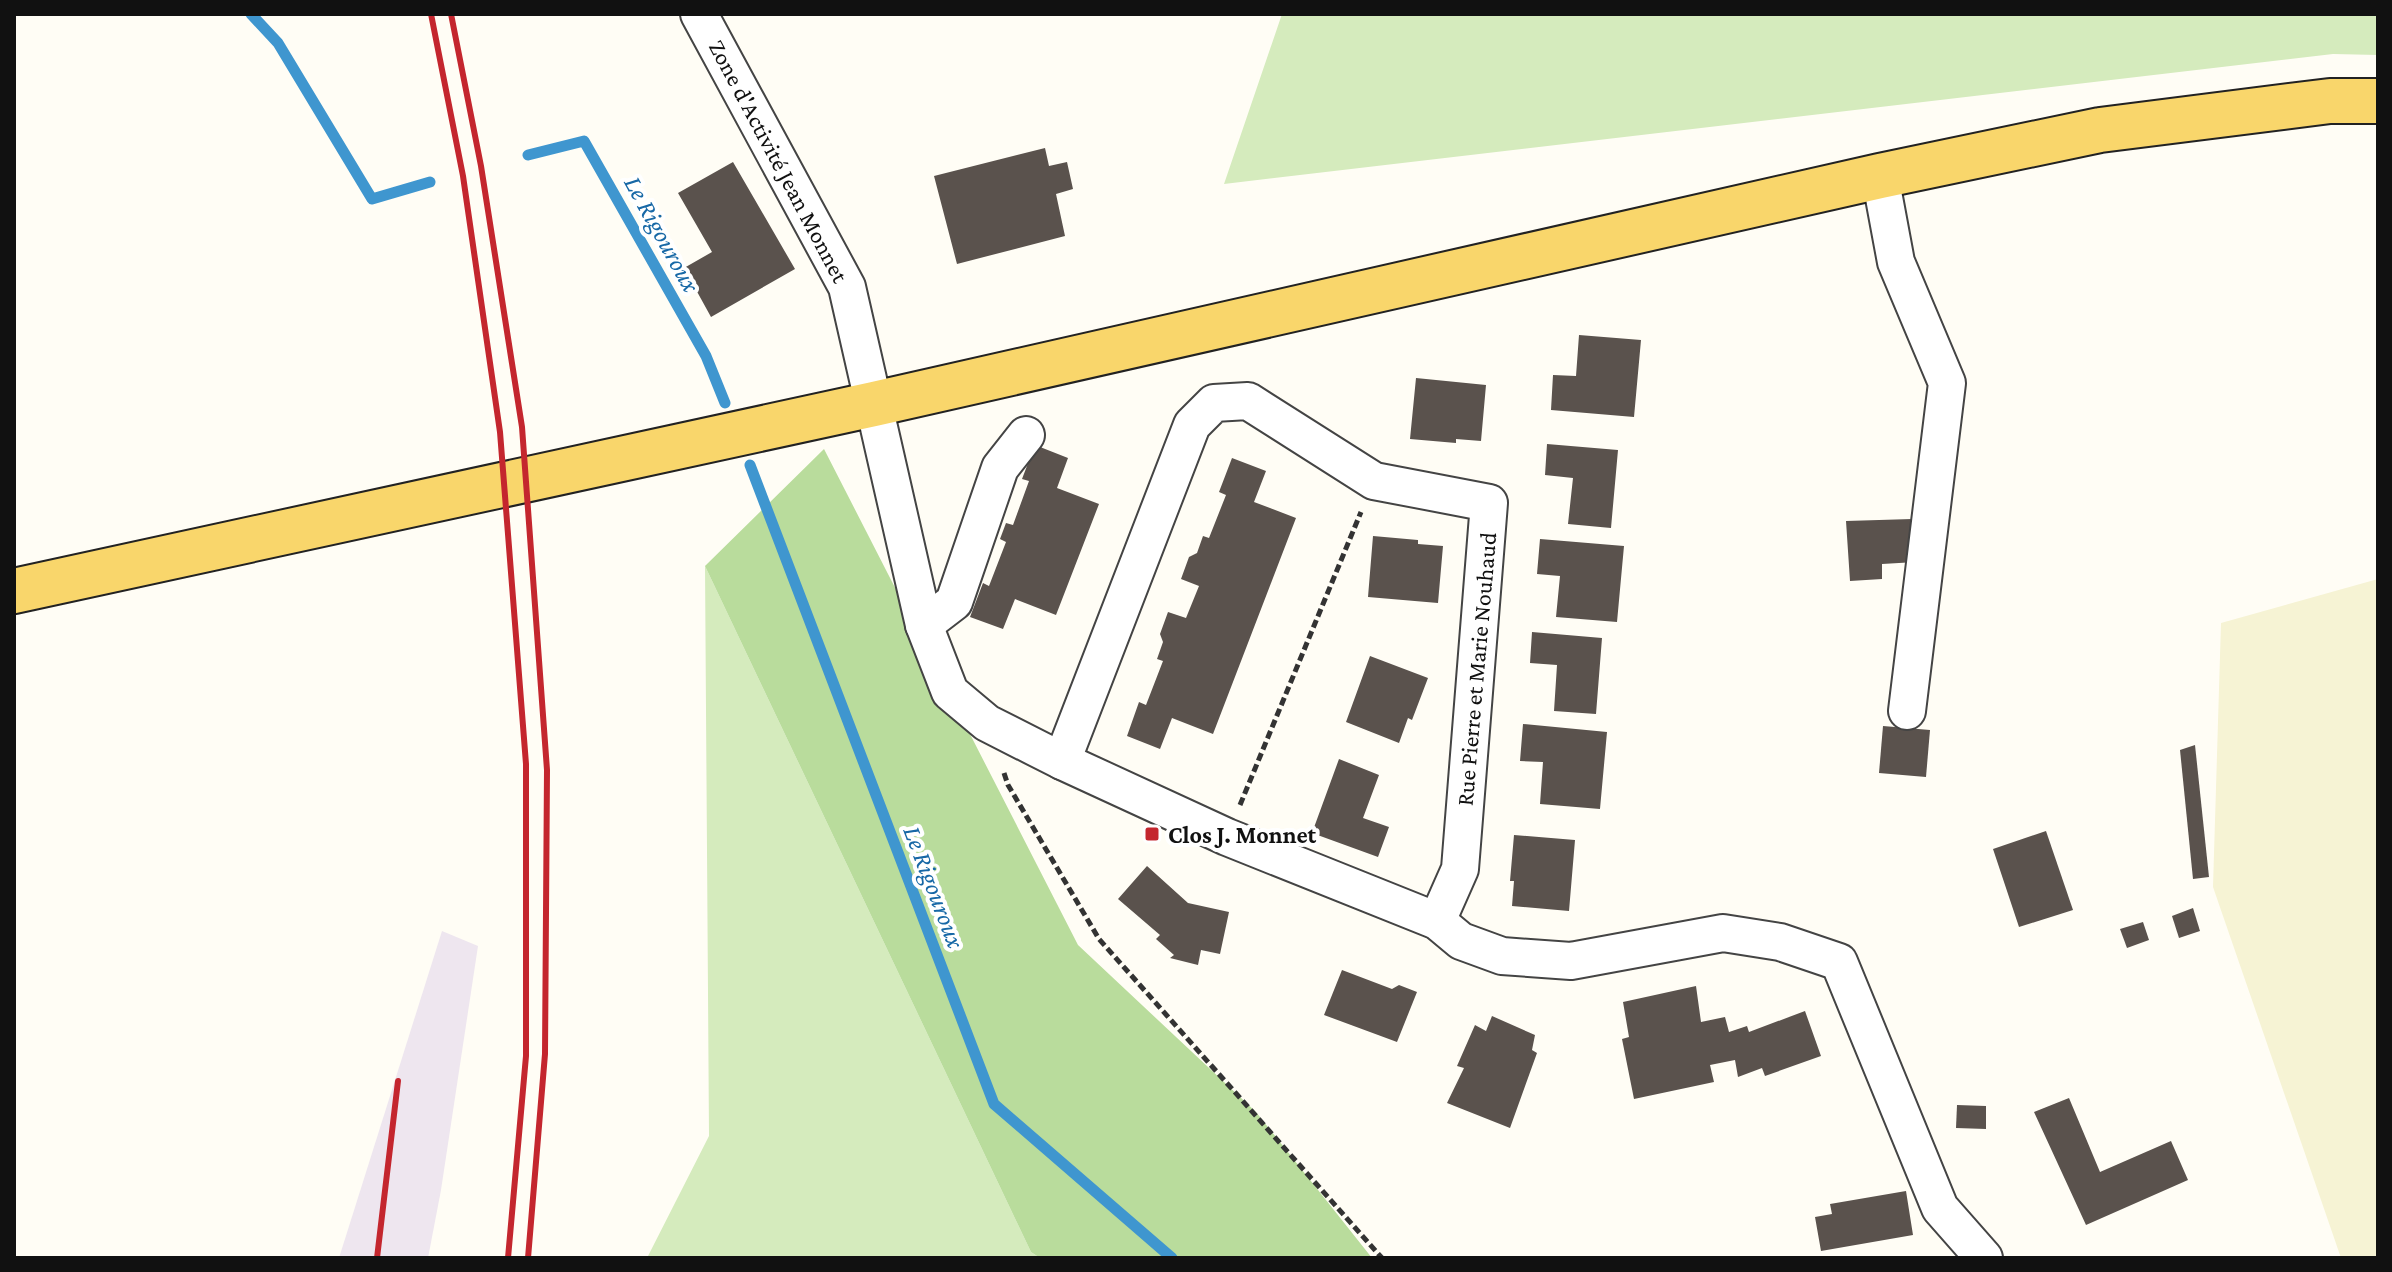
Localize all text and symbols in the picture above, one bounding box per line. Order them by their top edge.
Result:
street label: Zone d'Activité Jean Monnet [704,35,855,288]
water label: Le Rigouroux [618,171,706,298]
street label: Rue Pierre et Marie Nouhaud [1451,531,1501,807]
place label: Clos J. Monnet [1168,821,1317,848]
water label: Le Rigouroux [897,822,971,953]
marker: Clos J. Monnet [1143,825,1161,843]

